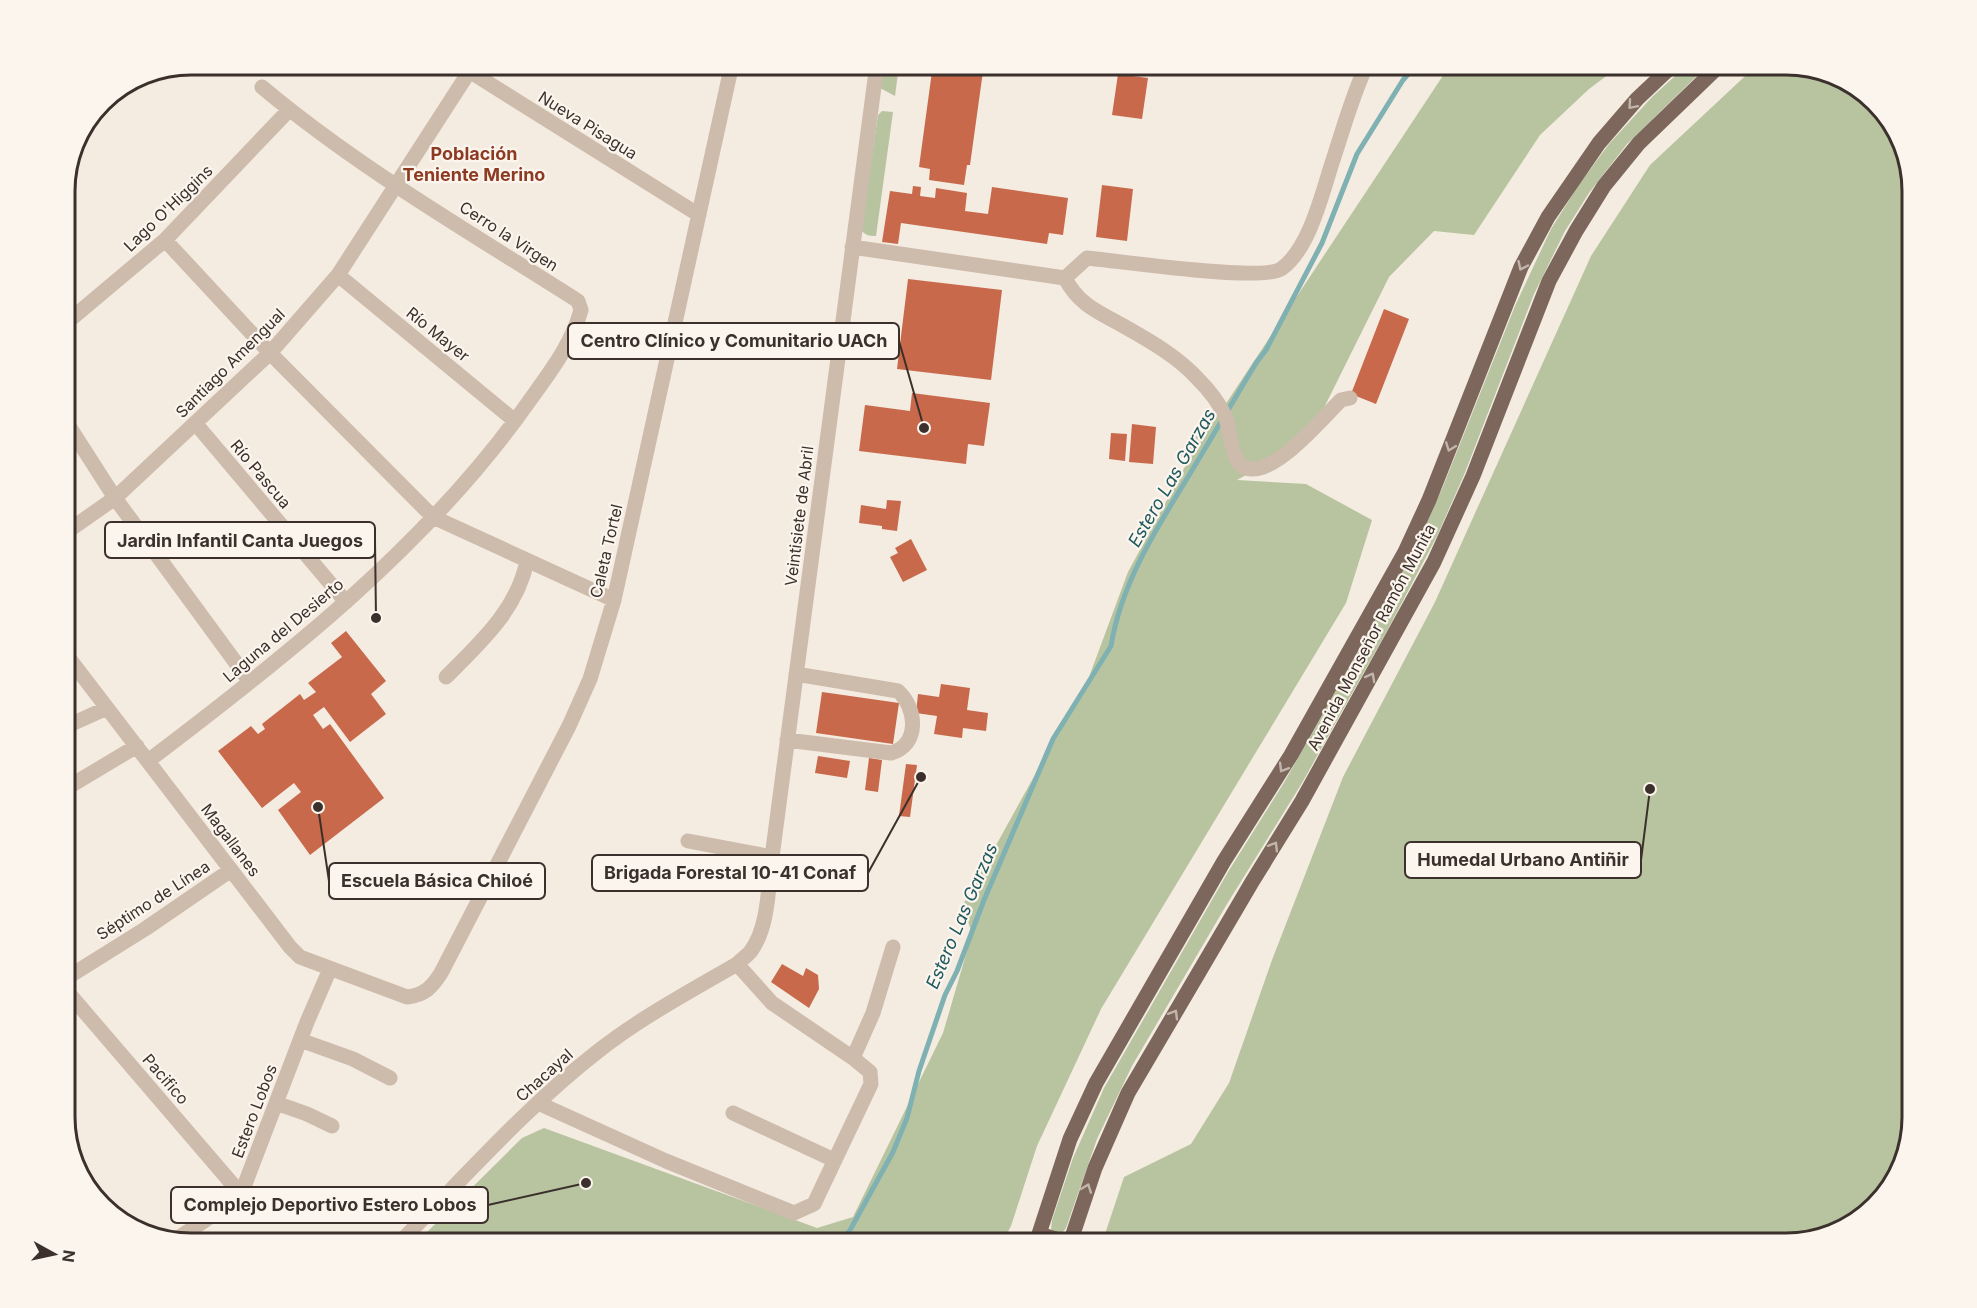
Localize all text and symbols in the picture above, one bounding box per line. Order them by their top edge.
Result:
street label: Nueva Pisagua [535,87,641,163]
one-way arrow [1628,99,1639,109]
district label: Población Teniente Merino [403,143,545,185]
street label: Lago O'Higgins [119,160,217,256]
street label: Cerro la Virgen [456,197,562,275]
one-way arrow [1518,259,1530,270]
street label: Río Mayer [402,302,474,366]
street label: Santiago Amengual [171,304,289,422]
callout: Centro Clínico y Comunitario UACh [568,323,899,359]
text: Centro Clínico y Comunitario UACh [580,330,888,351]
water label: Estero Las Garzas [1123,405,1220,551]
street label: Río Pascua [227,436,295,512]
one-way arrow [1445,441,1457,452]
street label: Veintisiete de Abril [780,445,818,587]
street label: Caleta Tortel [585,502,627,600]
street label: Avenida Monseñor Ramón Munita [1303,520,1439,754]
callout: Jardin Infantil Canta Juegos [105,522,375,558]
text: Jardin Infantil Canta Juegos [117,530,363,551]
street label: Laguna del Desierto [219,574,347,686]
one-way arrow [1364,673,1375,683]
one-way arrow [1278,762,1290,772]
street label: Magallanes [197,800,265,880]
water label: Estero Las Garzas [921,840,1002,992]
one-way arrow [1267,842,1279,852]
callout: Humedal Urbano Antiñir [1405,842,1641,878]
text: Humedal Urbano Antiñir [1417,849,1629,870]
callout: Brigada Forestal 10-41 Conaf [592,855,868,891]
street label: Séptimo de Línea [93,856,213,944]
text: Brigada Forestal 10-41 Conaf [604,862,856,883]
callout: Escuela Básica Chiloé [329,863,545,899]
text: Escuela Básica Chiloé [341,870,533,891]
one-way arrow [1167,1009,1178,1020]
street label: Chacayal [511,1044,577,1106]
street label: Pacifico [139,1050,193,1108]
street label: Estero Lobos [227,1061,281,1161]
one-way arrow [1080,1183,1093,1194]
callout: Complejo Deportivo Estero Lobos [171,1187,488,1223]
text: Complejo Deportivo Estero Lobos [184,1194,476,1215]
north arrow [24,1224,84,1284]
text: N [58,1249,80,1264]

